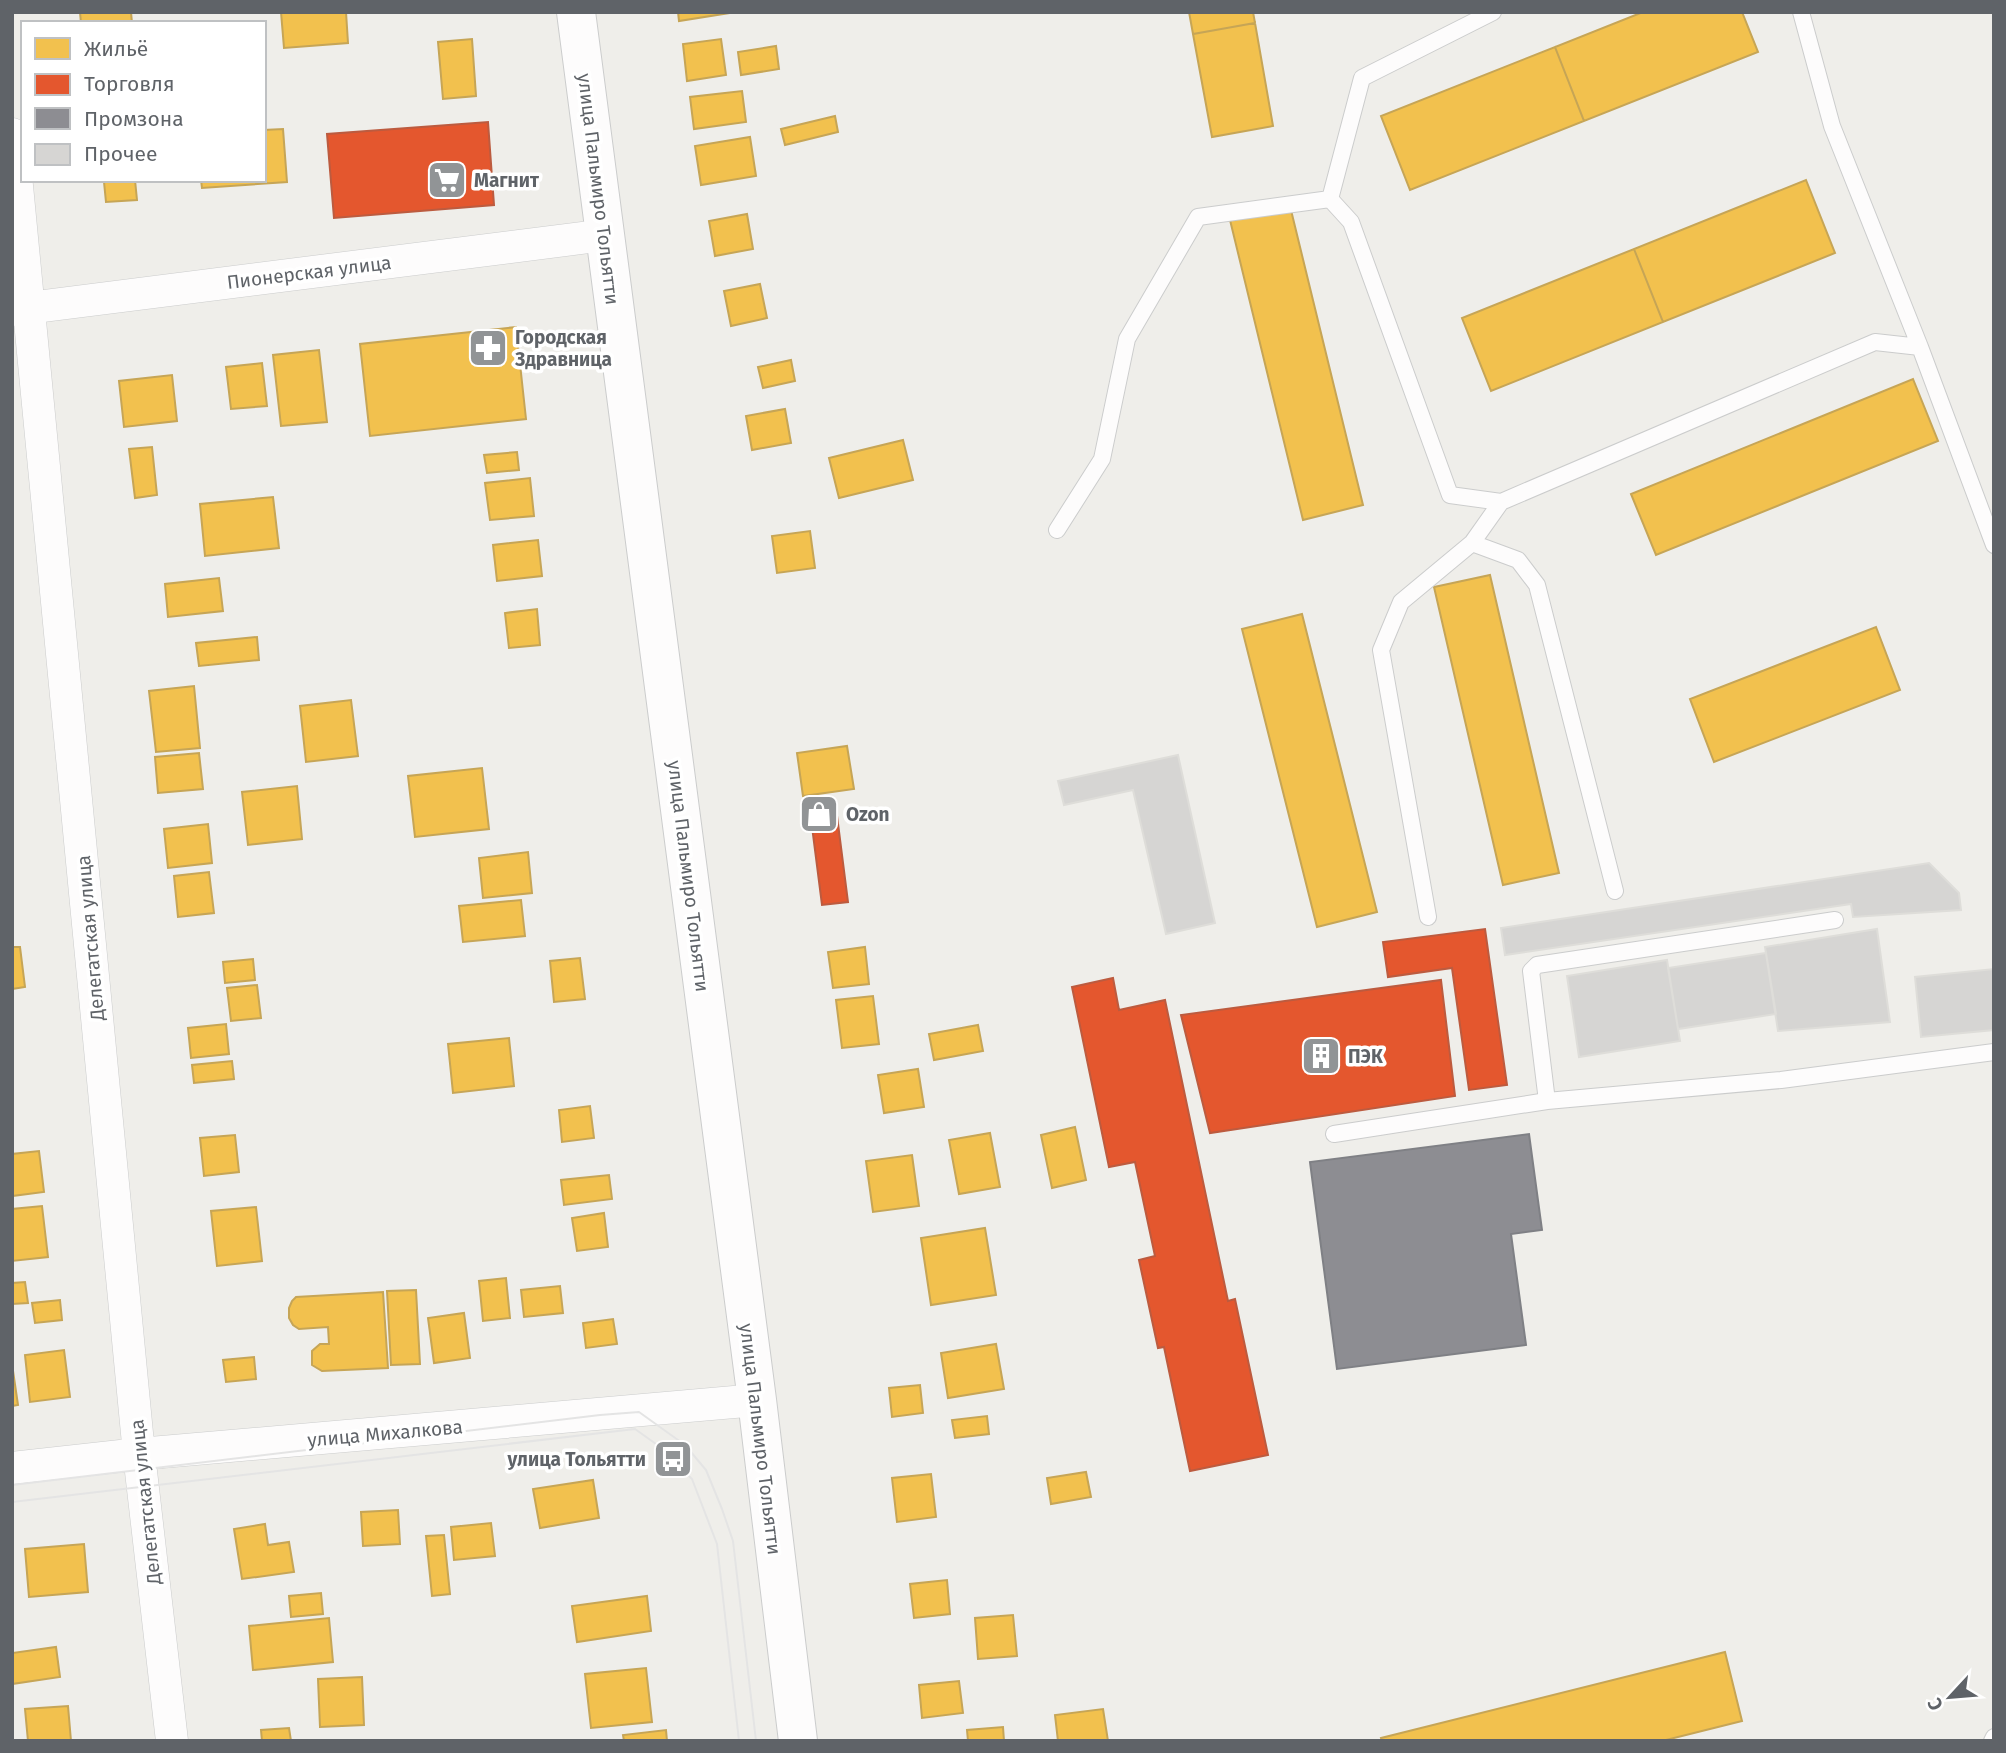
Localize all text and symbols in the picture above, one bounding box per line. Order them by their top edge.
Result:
legend [21,21,266,182]
text: Жильё [84,36,148,62]
text: Торговля [84,71,175,97]
street label: улица Пальмиро Тольятти [573,72,624,306]
text: Промзона [84,106,184,132]
text: Прочее [84,141,157,167]
supermarket icon: Магнит [426,159,468,201]
place label: Магнит [474,169,540,192]
street label: Пионерская улица [225,251,393,294]
place label: Городская Здравница [514,326,612,371]
pharmacy icon: Городская Здравница [467,327,509,369]
street label: улица Пальмиро Тольятти [663,759,714,993]
shop icon: Ozon [798,793,840,835]
place label: Ozon [846,803,890,826]
street label: Делегатская улица [72,854,109,1023]
building icon: ПЭК [1300,1035,1342,1077]
place label: ПЭК [1348,1045,1383,1068]
street label: улица Пальмиро Тольятти [735,1322,786,1556]
street label: улица Михалкова [306,1415,464,1452]
street label: Делегатская улица [125,1418,166,1587]
bus stop icon: улица Тольятти [652,1438,694,1480]
place label: улица Тольятти [507,1448,646,1471]
north arrow [1915,1662,1985,1732]
text: С [1922,1694,1948,1714]

